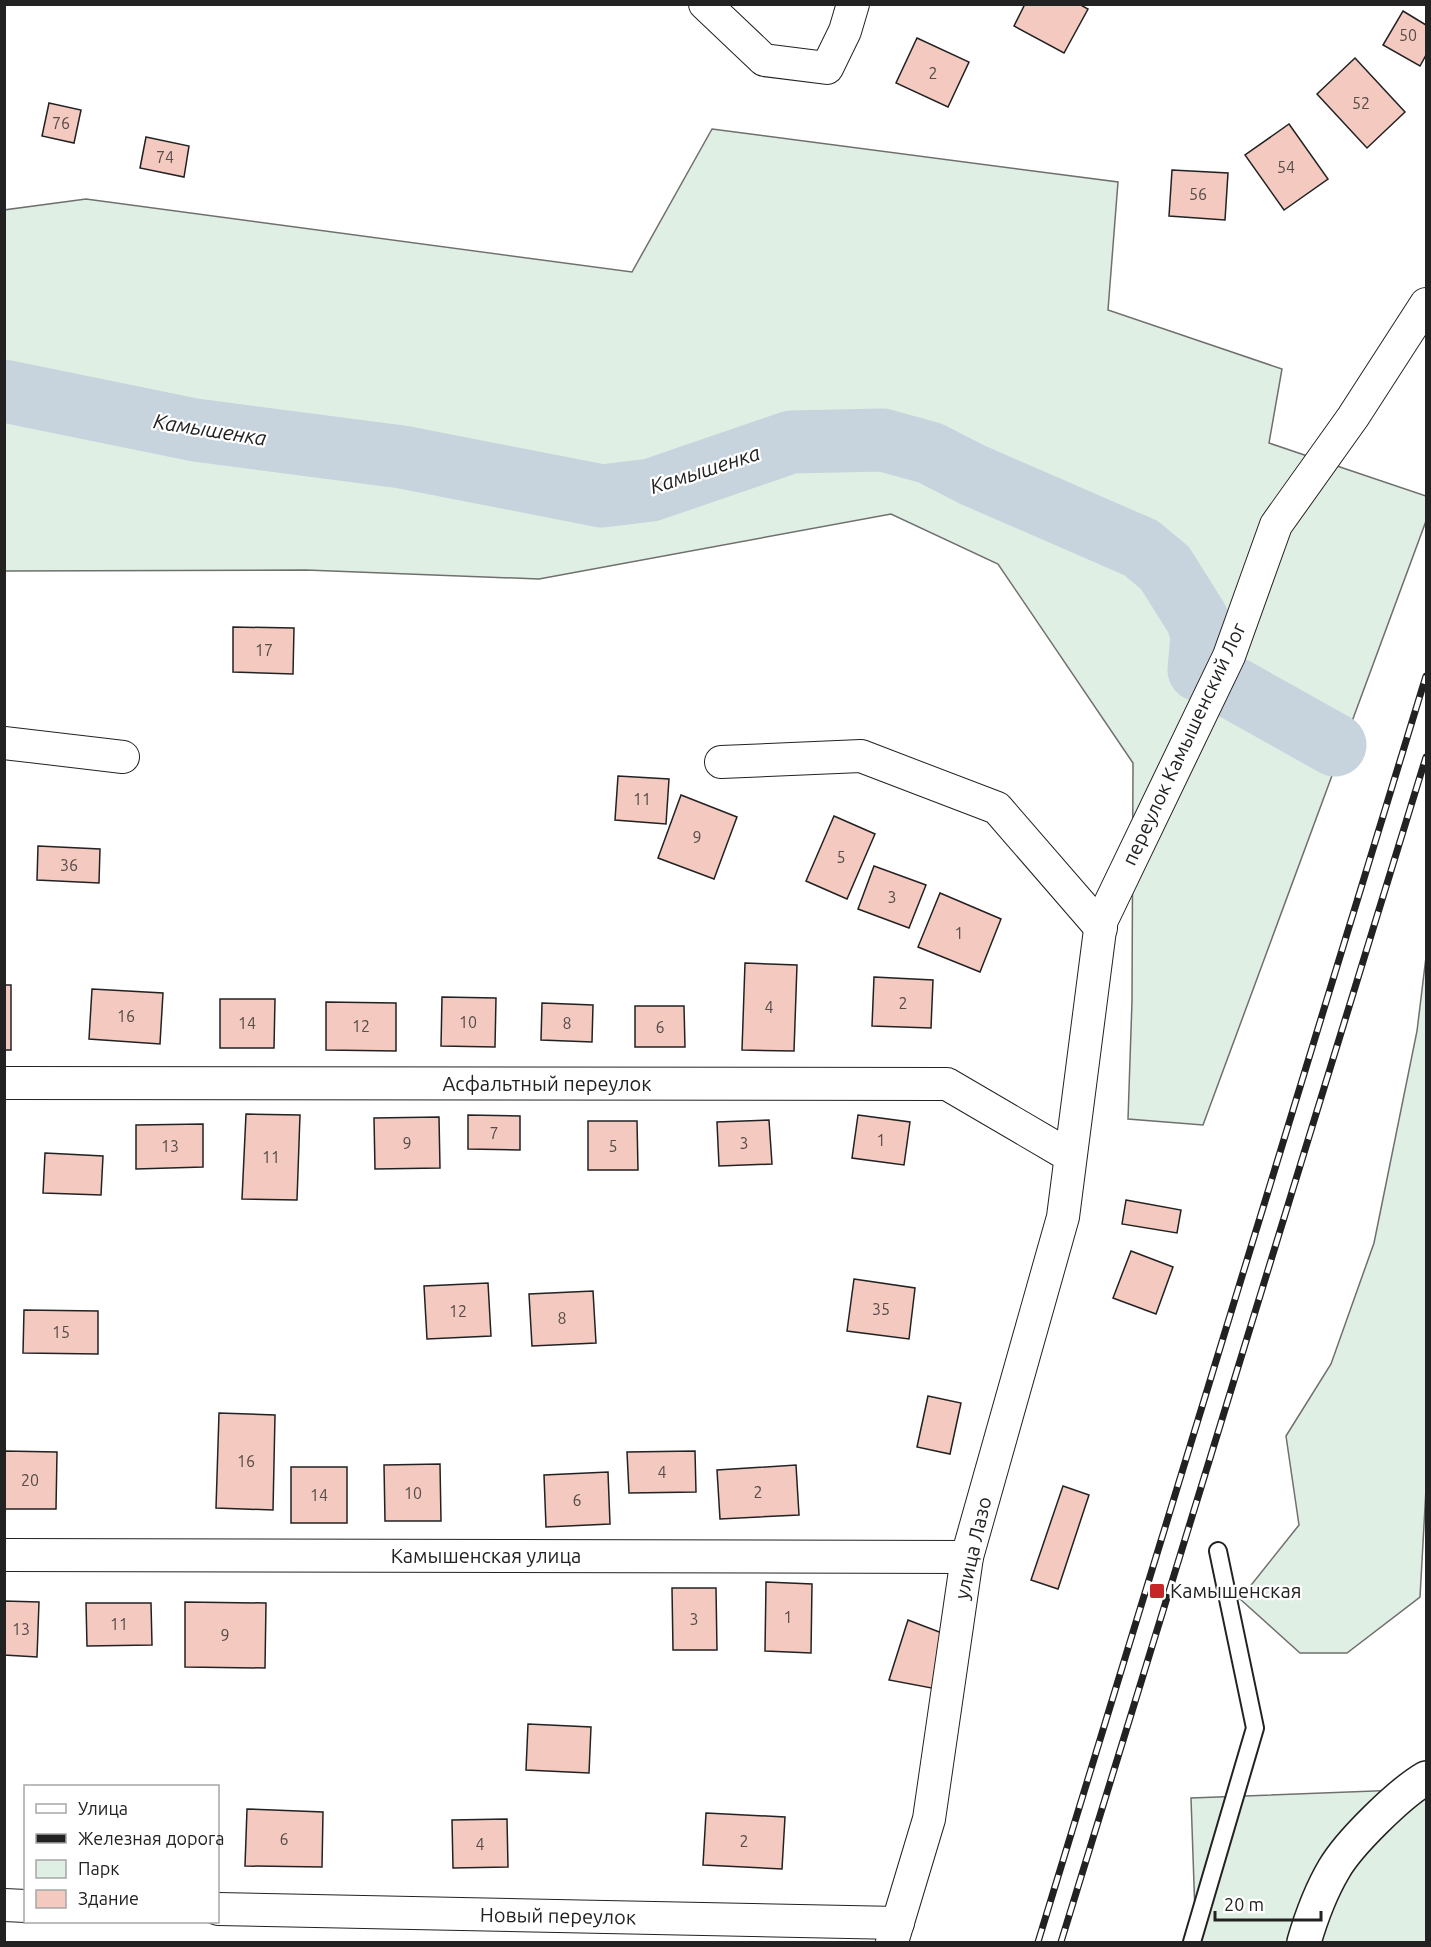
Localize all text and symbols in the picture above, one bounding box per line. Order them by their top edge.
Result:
house number: 50 [1399,26,1417,44]
house number: 2 [928,64,938,82]
house number: 52 [1352,94,1370,112]
house number: 76 [52,114,70,132]
house number: 74 [156,148,174,166]
house number: 54 [1277,158,1295,176]
house number: 56 [1189,185,1207,203]
water label: Камышенка [152,408,268,450]
water label: Камышенка [647,440,763,498]
street label: переулок Камышенский Лог [1117,619,1250,869]
house number: 17 [255,641,273,659]
house number: 11 [633,790,651,808]
house number: 9 [692,828,702,846]
house number: 5 [836,848,846,866]
house number: 36 [60,856,78,874]
house number: 3 [887,888,897,906]
house number: 1 [954,924,964,942]
house number: 2 [898,994,908,1012]
house number: 4 [764,998,774,1016]
house number: 16 [117,1007,135,1025]
house number: 10 [459,1013,477,1031]
house number: 14 [238,1014,256,1032]
house number: 8 [562,1014,572,1032]
house number: 12 [352,1017,370,1035]
house number: 6 [655,1018,665,1036]
street label: Асфальтный переулок [442,1072,652,1095]
house number: 7 [489,1124,499,1142]
house number: 1 [876,1131,886,1149]
house number: 9 [402,1134,412,1152]
house number: 3 [739,1134,749,1152]
house number: 13 [161,1137,179,1155]
house number: 5 [608,1137,618,1155]
house number: 11 [262,1148,280,1166]
house number: 35 [872,1300,890,1318]
house number: 12 [449,1302,467,1320]
house number: 8 [557,1309,567,1327]
house number: 15 [52,1323,70,1341]
house number: 16 [237,1452,255,1470]
house number: 4 [657,1463,667,1481]
house number: 20 [21,1471,39,1489]
house number: 2 [753,1483,763,1501]
house number: 10 [404,1484,422,1502]
house number: 14 [310,1486,328,1504]
house number: 6 [572,1491,582,1509]
street label: улица Лазо [950,1494,995,1601]
street label: Камышенская улица [391,1544,581,1567]
place label: Камышенская [1170,1579,1301,1602]
marker: Камышенская [1148,1582,1166,1600]
house number: 1 [783,1608,793,1626]
house number: 3 [689,1610,699,1628]
house number: 11 [110,1615,128,1633]
house number: 13 [12,1620,30,1638]
house number: 9 [220,1626,230,1644]
legend [24,1785,219,1923]
text: Улица [78,1798,128,1818]
text: Железная дорога [78,1828,225,1848]
house number: 6 [279,1830,289,1848]
house number: 2 [739,1832,749,1850]
house number: 4 [475,1835,485,1853]
text: Парк [78,1858,119,1878]
scale bar [1215,1884,1322,1922]
text: Здание [78,1888,139,1908]
text: 20 m [1224,1894,1264,1914]
street label: Новый переулок [480,1903,636,1928]

